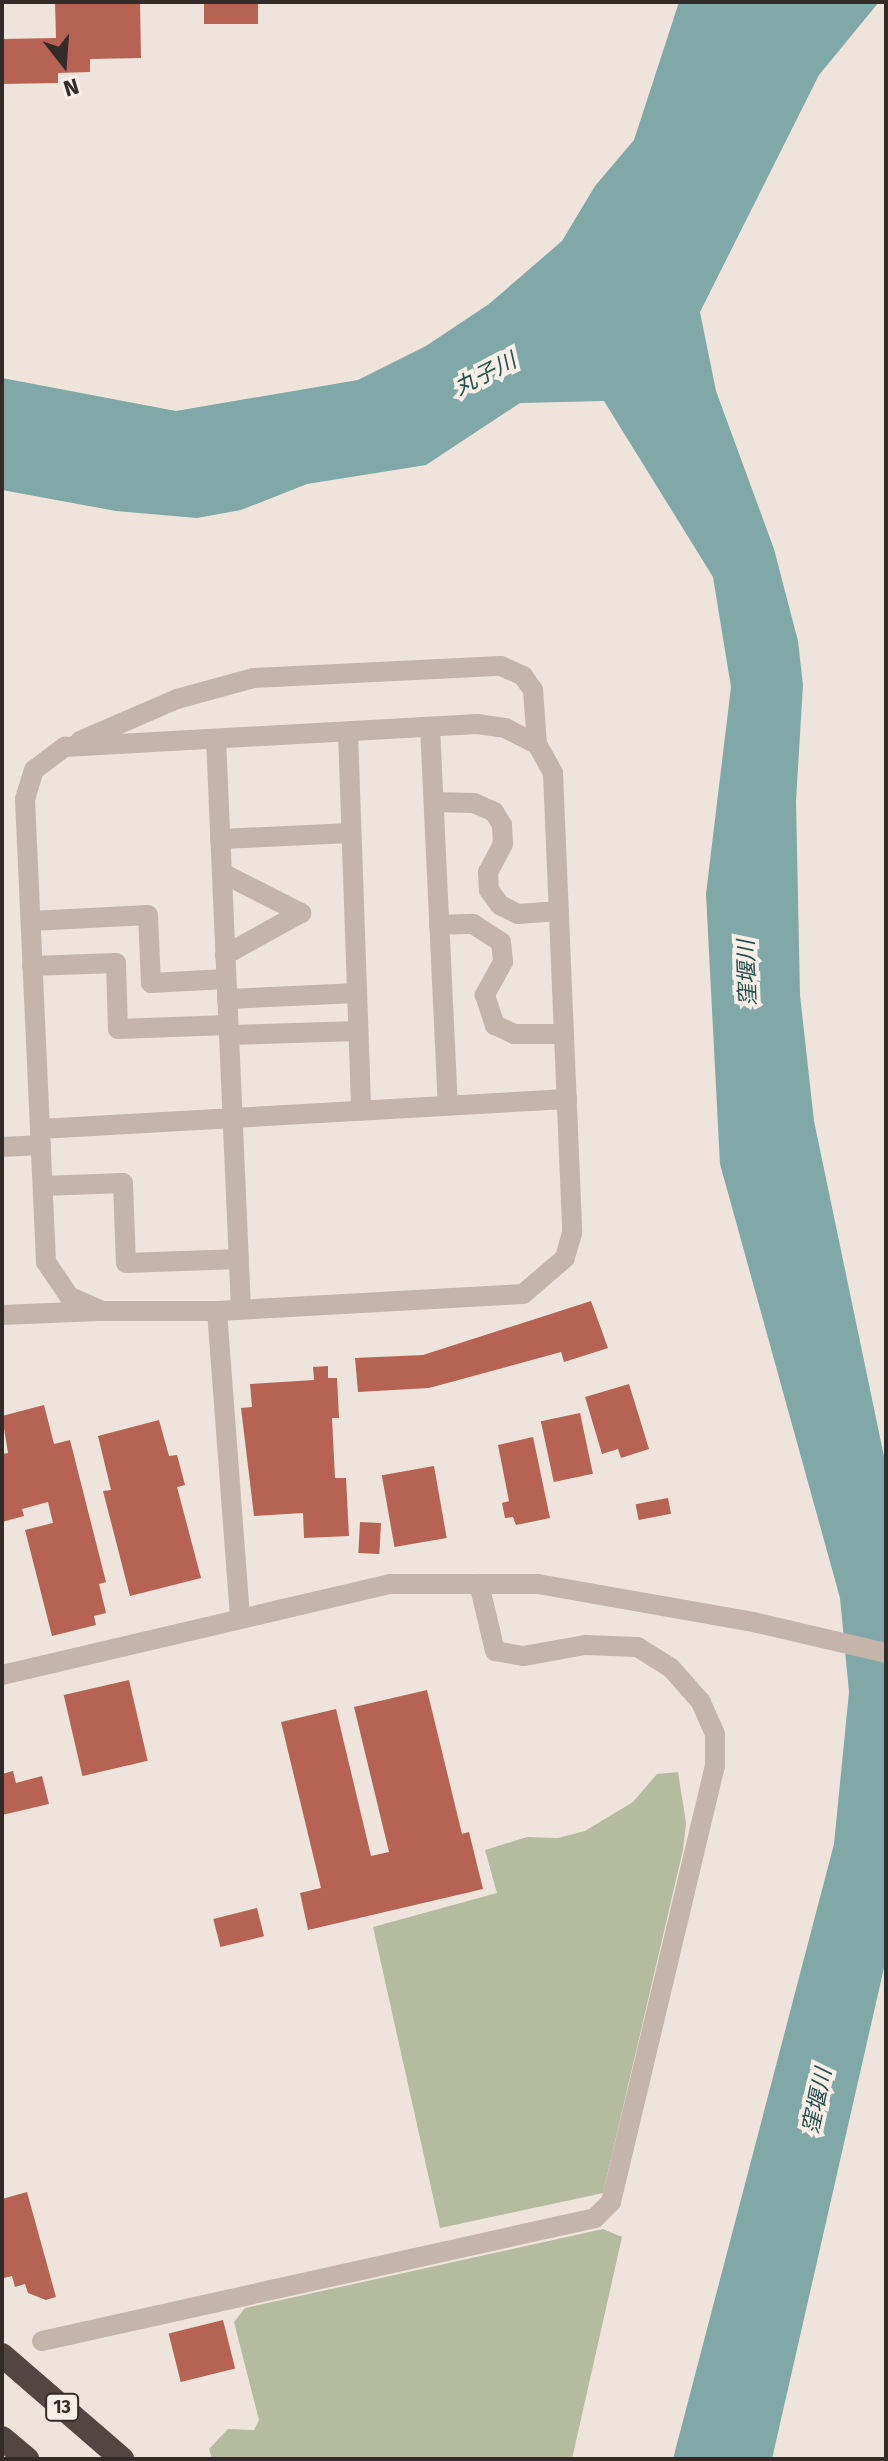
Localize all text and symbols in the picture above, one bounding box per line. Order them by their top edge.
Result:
north arrow [24,24,104,104]
text: N [60,72,82,102]
water label: 丸子川 [450,347,520,401]
water label: 窪堰川 [733,940,761,1006]
water label: 窪堰川 [797,2066,837,2136]
road number: 13 [44,2393,80,2421]

